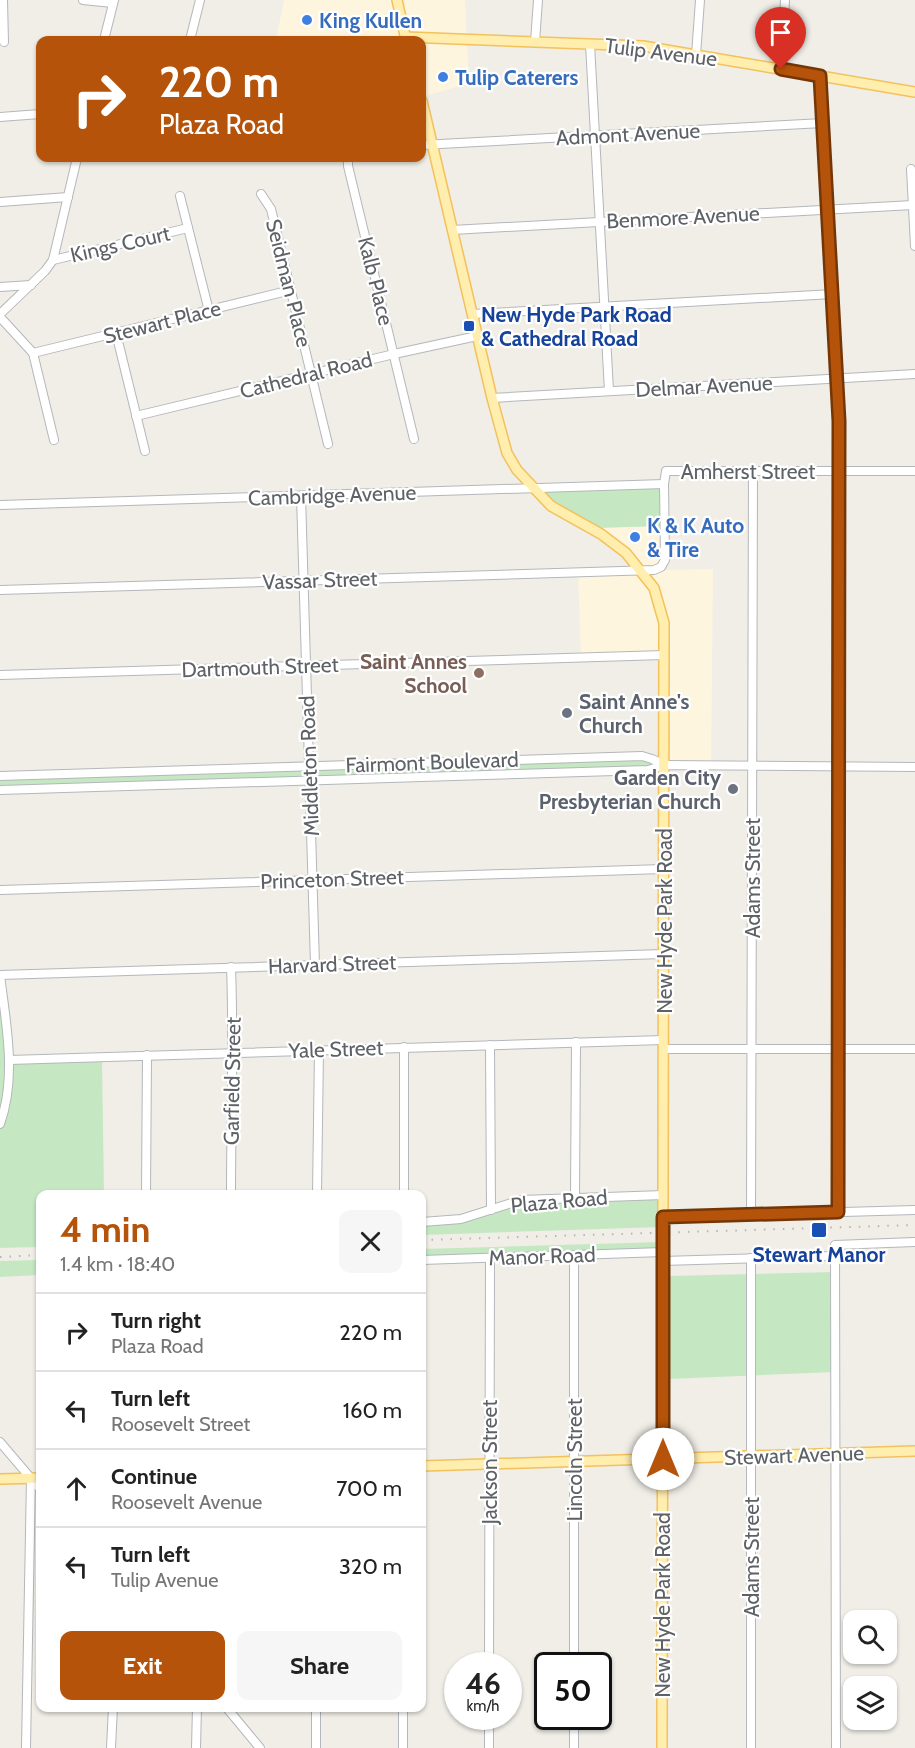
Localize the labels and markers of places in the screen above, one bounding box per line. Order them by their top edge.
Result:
pin [755,7,806,69]
place label: King Kullen [319,8,422,33]
marker: King Kullen [300,13,314,27]
place label: Tulip Caterers [455,65,578,90]
marker: Tulip Caterers [436,70,450,84]
place label: New Hyde Park Road & Cathedral Road [481,302,672,351]
marker: New Hyde Park Road & Cathedral Road [462,319,476,333]
place label: K & K Auto & Tire [647,513,744,562]
marker: K & K Auto & Tire [628,530,642,544]
place label: Saint Annes School [360,649,467,698]
marker: Saint Annes School [472,666,486,680]
place label: Saint Anne's Church [579,689,690,738]
marker: Saint Anne's Church [560,706,574,720]
place label: Garden City Presbyterian Church [539,765,722,814]
marker: Garden City Presbyterian Church [726,782,740,796]
marker: Stewart Manor [810,1221,828,1239]
place label: Stewart Manor [753,1242,885,1267]

